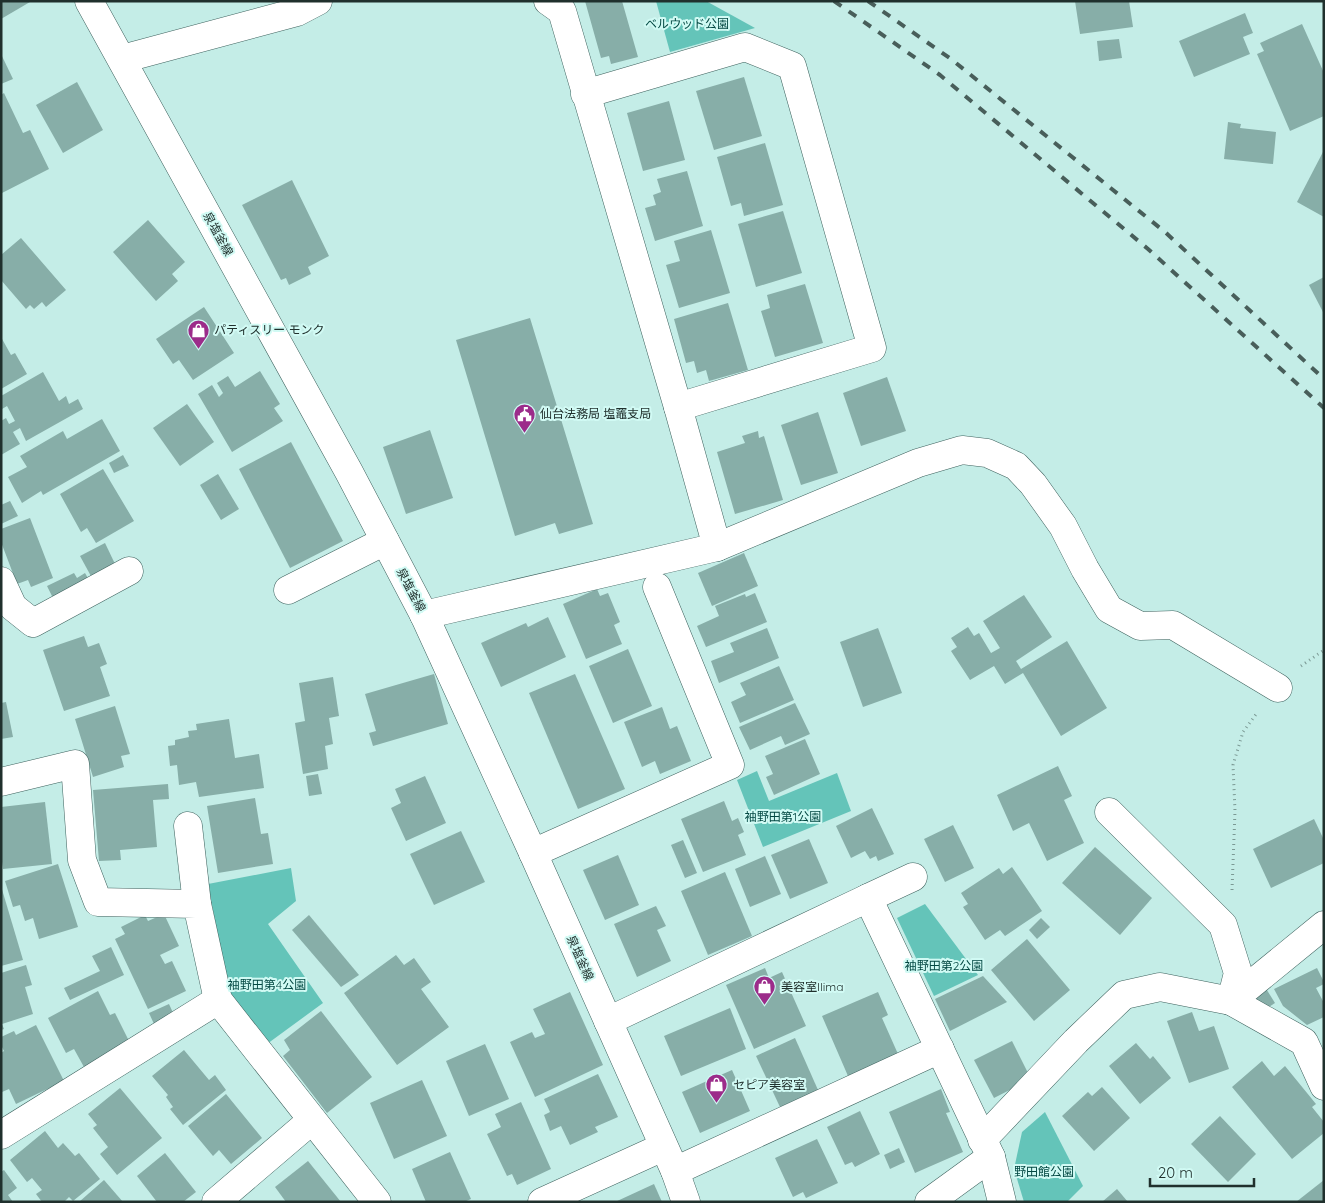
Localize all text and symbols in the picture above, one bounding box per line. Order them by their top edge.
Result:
park label: ベルウッド公園 [645,16,729,31]
street label: 泉塩釜線 [200,209,237,258]
shop icon: パティスリー モンク [186,318,210,349]
place label: パティスリー モンク [214,322,325,337]
public building icon: 仙台法務局 塩竈支局 [512,402,536,433]
place label: 仙台法務局 塩竈支局 [540,406,651,421]
street label: 泉塩釜線 [394,565,429,614]
park label: 袖野田第1公園 [745,809,821,824]
street label: 泉塩釜線 [564,933,597,983]
park label: 袖野田第2公園 [905,958,983,973]
shop icon: 美容室Ilima [753,975,777,1006]
park label: 袖野田第4公園 [228,977,306,992]
place label: 美容室Ilima [781,979,844,994]
shop icon: セピア美容室 [705,1073,729,1104]
place label: セピア美容室 [733,1077,805,1092]
scale bar [1150,1156,1254,1188]
text: 20 m [1158,1163,1193,1182]
park label: 野田館公園 [1014,1164,1074,1179]

